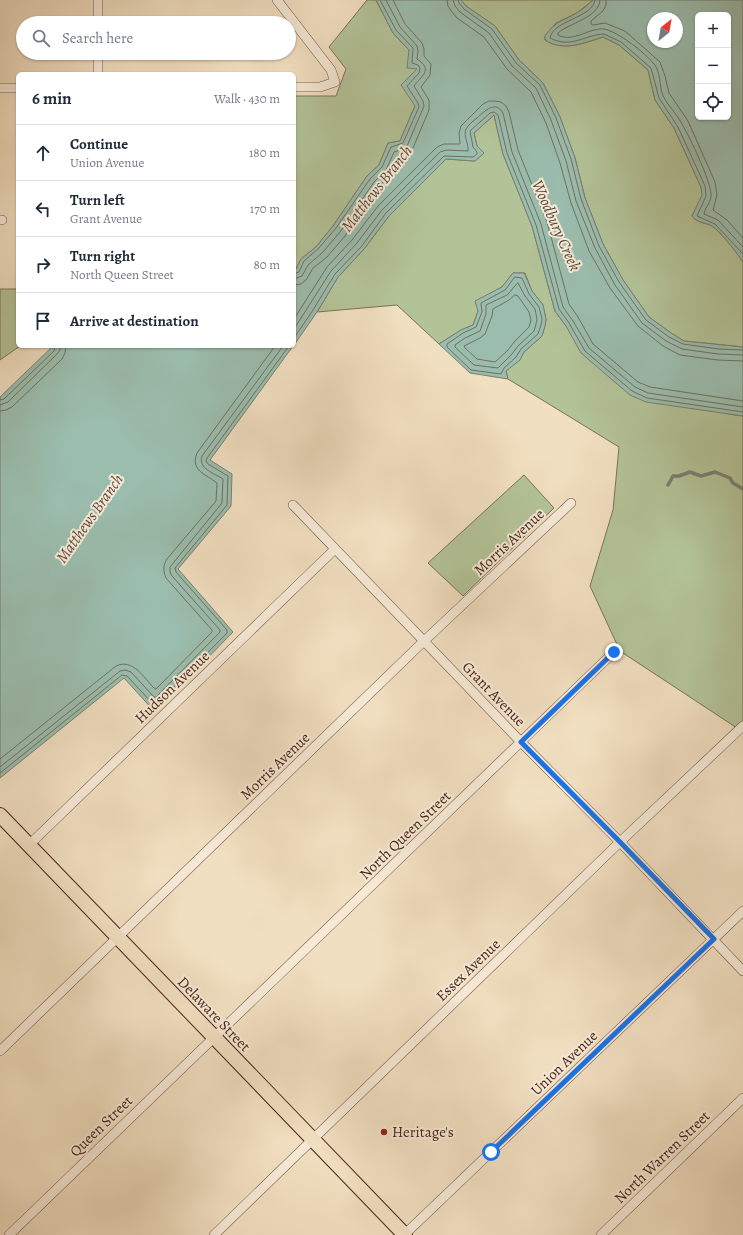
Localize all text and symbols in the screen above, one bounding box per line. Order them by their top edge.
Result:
north arrow [647,12,683,48]
map controls [695,12,731,120]
button: + [695,12,731,48]
search box [16,16,296,60]
icon: search [30,27,52,49]
text: Search here [62,28,133,48]
button: − [695,48,731,84]
button: locate [695,84,731,120]
text: 6 min [32,87,72,110]
text: Walk · 430 m [214,90,280,107]
text: Continue [70,134,128,154]
water label: Matthews Branch [336,141,418,236]
icon: ahead [32,142,54,164]
text: 180 m [249,144,280,161]
text: Union Avenue [70,154,144,171]
water label: Woodbury Creek [526,176,586,274]
text: Turn left [70,190,125,210]
icon: left [32,198,54,220]
text: 170 m [250,200,280,217]
text: Grant Avenue [70,210,142,227]
text: Turn right [70,246,135,266]
icon: right [32,254,54,276]
text: 80 m [253,256,280,273]
text: North Queen Street [70,266,174,283]
icon: arrive [32,310,54,332]
text: Arrive at destination [70,311,199,331]
water label: Matthews Branch [51,469,129,568]
street label: Morris Avenue [470,504,549,580]
route end [605,643,623,661]
street label: Hudson Avenue [130,646,214,728]
street label: Grant Avenue [458,657,530,731]
street label: Morris Avenue [236,728,314,804]
street label: North Queen Street [355,786,455,884]
street label: Essex Avenue [432,934,505,1006]
street label: Delaware Street [173,972,255,1056]
street label: Union Avenue [526,1026,602,1100]
street label: Queen Street [65,1091,137,1161]
street label: North Warren Street [610,1106,714,1208]
place label: Heritage's [392,1122,454,1142]
marker: Heritage's [379,1127,389,1137]
route start [482,1143,500,1161]

